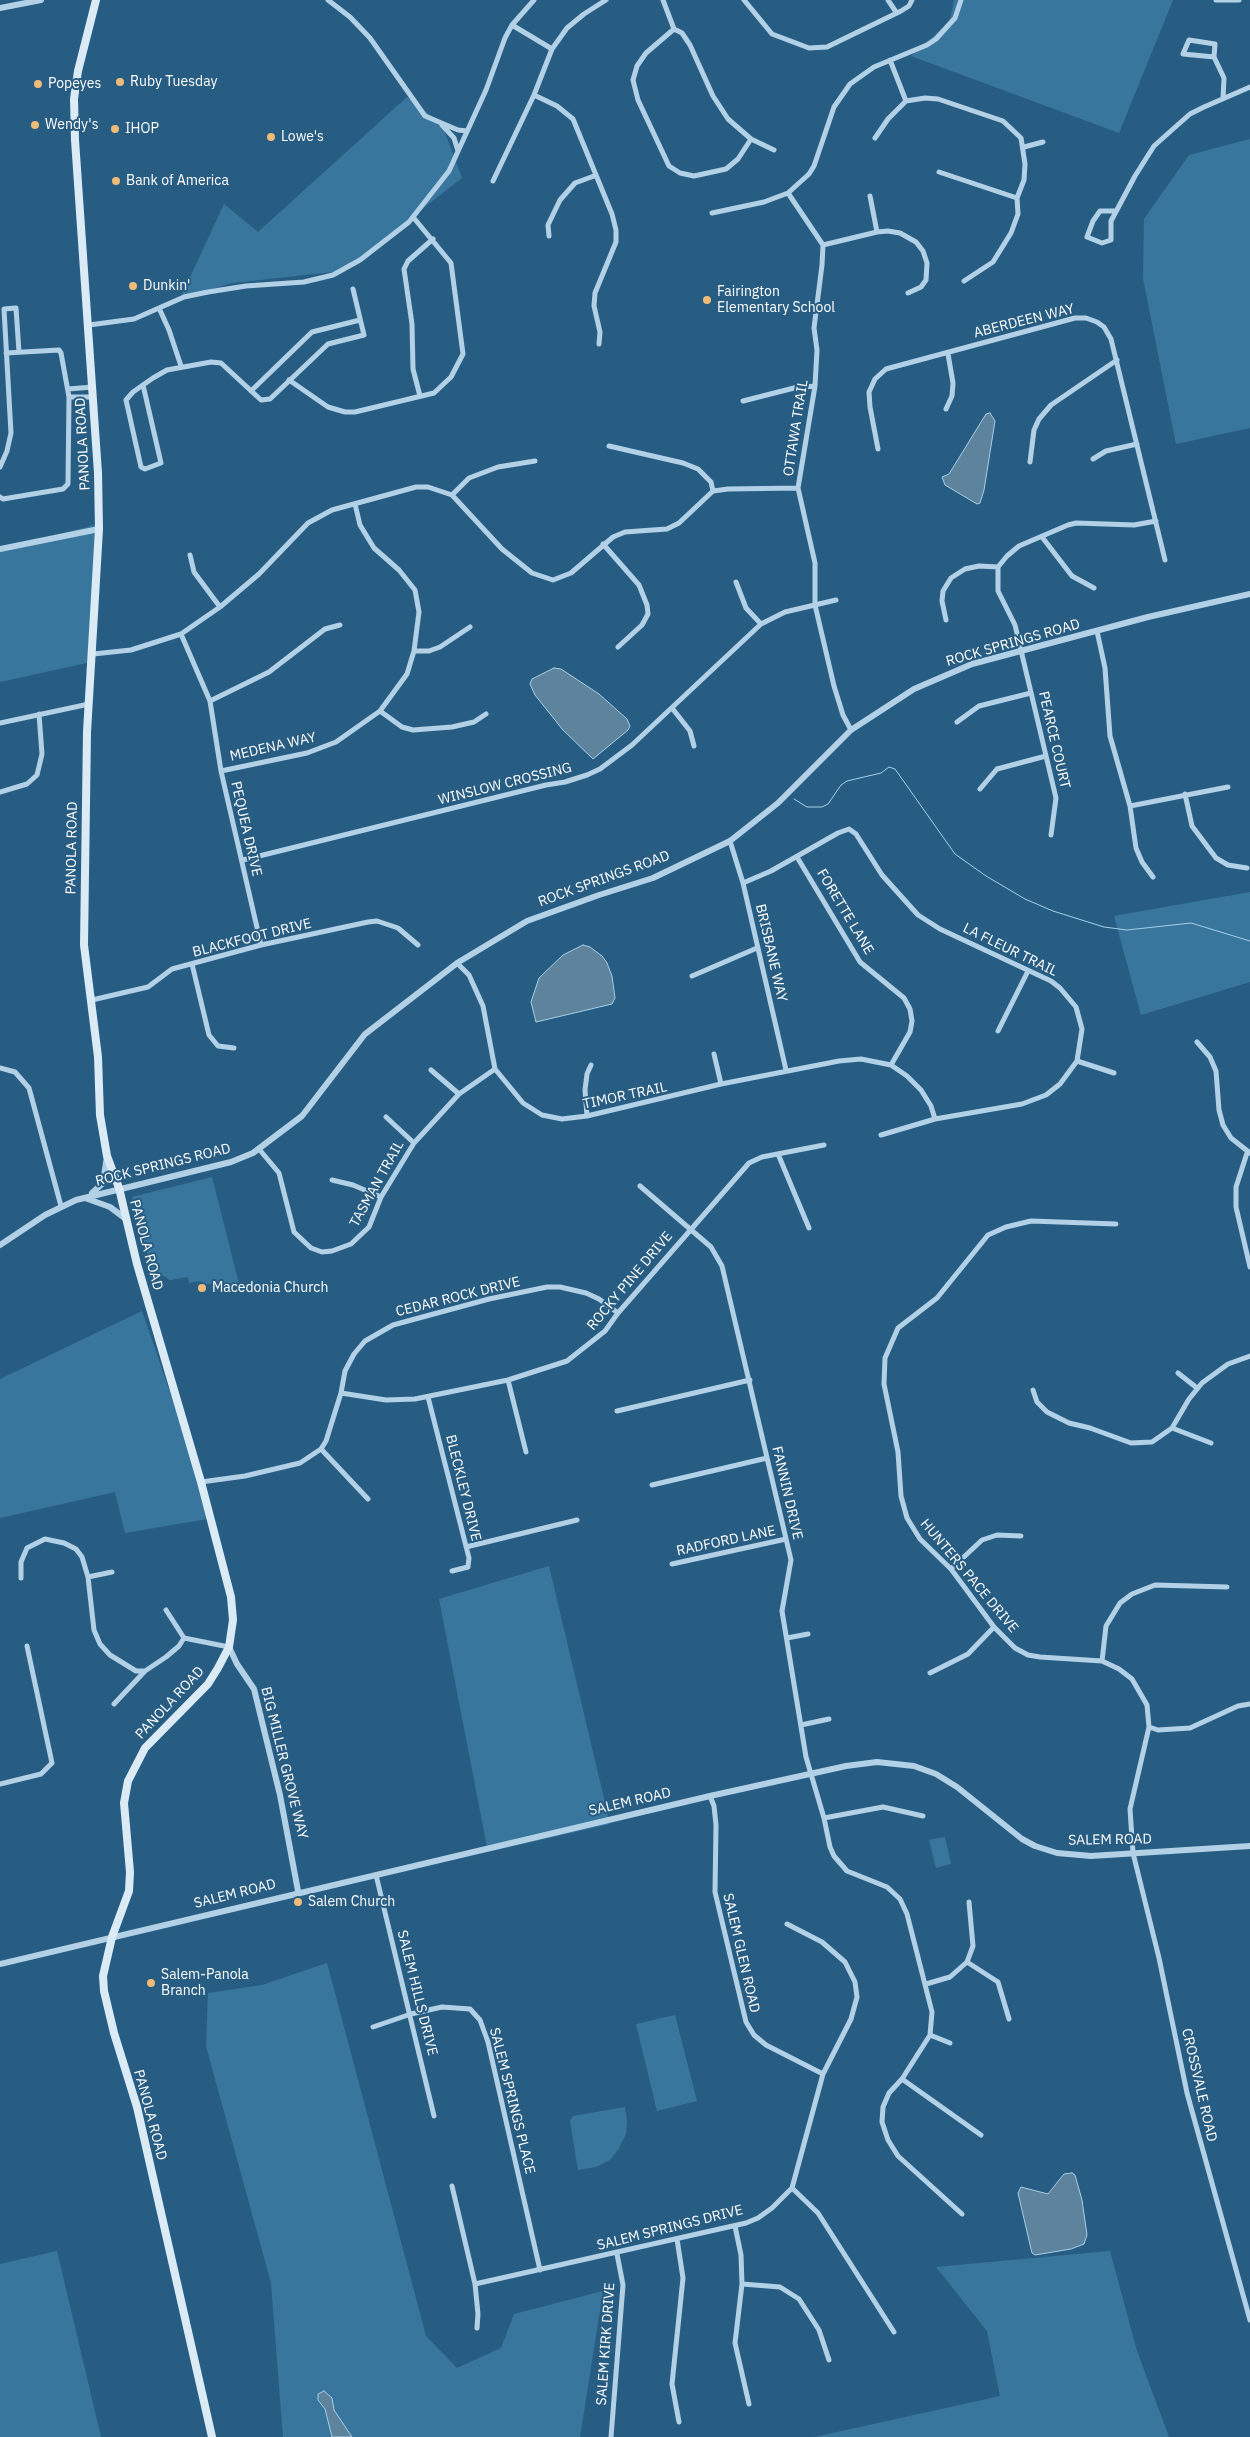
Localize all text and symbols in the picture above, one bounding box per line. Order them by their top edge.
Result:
place label: Ruby Tuesday [130,74,218,90]
place label: Popeyes [48,76,101,92]
marker: Ruby Tuesday [114,76,126,88]
marker: Popeyes [32,78,44,90]
place label: Wendy's [45,117,98,133]
marker: Wendy's [29,119,41,131]
place label: IHOP [125,121,159,137]
marker: IHOP [109,123,121,135]
place label: Lowe's [281,129,324,145]
marker: Lowe's [265,131,277,143]
place label: Bank of America [126,173,229,189]
marker: Bank of America [110,175,122,187]
place label: Dunkin' [143,278,190,294]
marker: Dunkin' [127,280,139,292]
place label: Fairington Elementary School [717,284,835,316]
marker: Fairington Elementary School [701,294,713,306]
street label: ABERDEEN WAY [972,300,1076,342]
street label: OTTAWA TRAIL [780,379,812,477]
street label: PANOLA ROAD [72,397,94,491]
street label: ROCK SPRINGS ROAD [944,616,1082,670]
street label: PEARCE COURT [1035,690,1073,790]
street label: MEDENA WAY [228,729,318,765]
street label: WINSLOW CROSSING [436,759,574,809]
street label: PEQUEA DRIVE [227,780,265,878]
street label: PANOLA ROAD [63,801,81,895]
street label: ROCK SPRINGS ROAD [536,847,672,911]
street label: FORETTE LANE [813,866,877,958]
street label: BRISBANE WAY [752,902,790,1004]
street label: BLACKFOOT DRIVE [191,915,313,961]
street label: LA FLEUR TRAIL [960,920,1060,980]
street label: TIMOR TRAIL [581,1079,669,1113]
street label: TASMAN TRAIL [346,1138,408,1230]
street label: ROCK SPRINGS ROAD [94,1140,232,1190]
street label: PANOLA ROAD [126,1198,166,1292]
street label: ROCKY PINE DRIVE [584,1228,676,1334]
street label: CEDAR ROCK DRIVE [394,1273,522,1321]
place label: Macedonia Church [212,1280,328,1296]
marker: Macedonia Church [196,1282,208,1294]
street label: BLECKLEY DRIVE [442,1433,484,1543]
street label: FANNIN DRIVE [768,1445,806,1541]
street label: HUNTERS PACE DRIVE [917,1516,1021,1636]
street label: RADFORD LANE [675,1522,777,1560]
street label: PANOLA ROAD [132,1663,208,1743]
street label: BIG MILLER GROVE WAY [257,1685,311,1841]
street label: SALEM ROAD [587,1784,673,1820]
street label: SALEM ROAD [1068,1831,1152,1849]
street label: SALEM ROAD [192,1876,278,1912]
street label: SALEM GLEN ROAD [719,1892,763,2014]
place label: Salem Church [308,1894,395,1910]
marker: Salem Church [292,1896,304,1908]
street label: SALEM HILLS DRIVE [393,1929,441,2057]
place label: Salem-Panola Branch [161,1967,249,2000]
marker: Salem-Panola Branch [145,1977,157,1989]
street label: SALEM SPRINGS PLACE [486,2026,538,2176]
street label: CROSSVALE ROAD [1178,2027,1220,2143]
street label: PANOLA ROAD [130,2068,170,2162]
street label: SALEM SPRINGS DRIVE [595,2202,745,2254]
street label: SALEM KIRK DRIVE [593,2282,619,2406]

